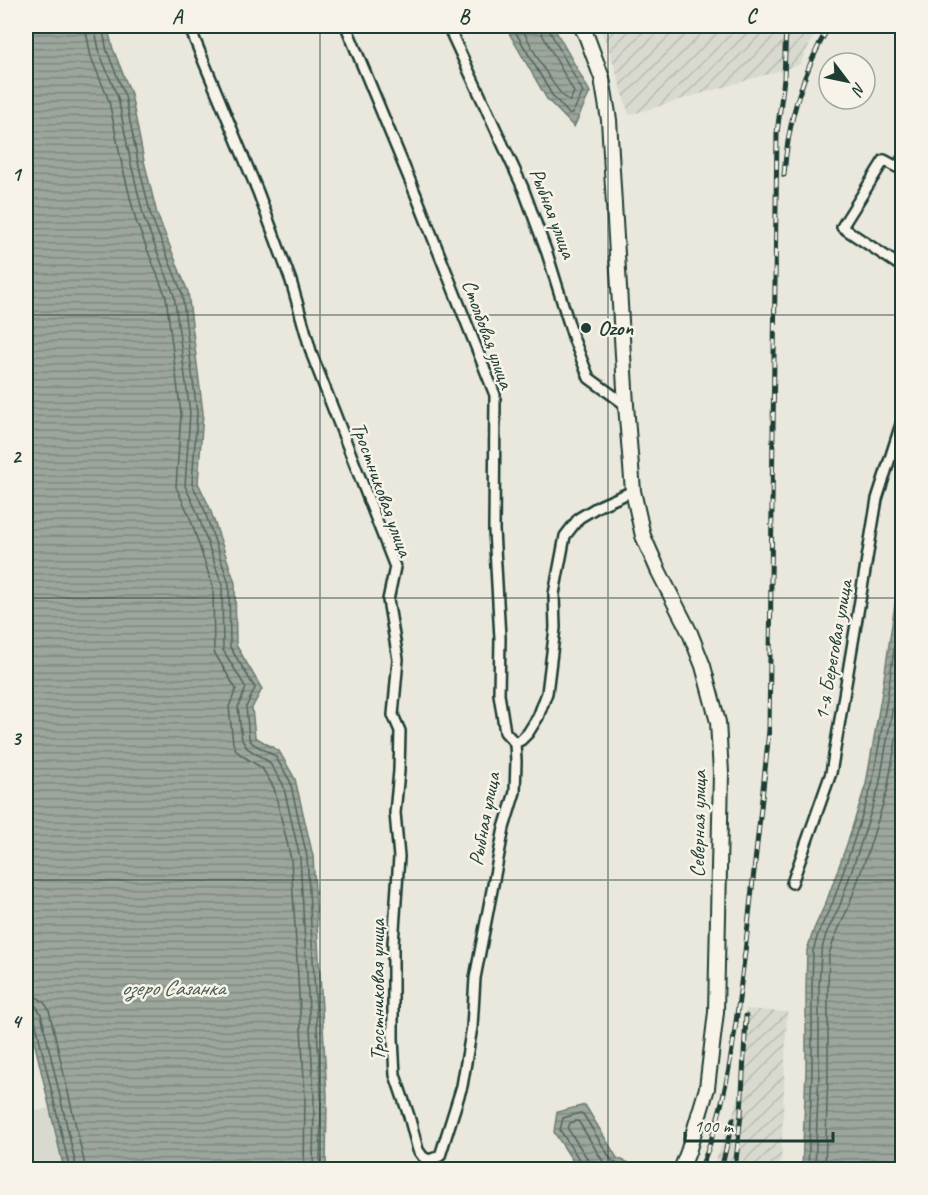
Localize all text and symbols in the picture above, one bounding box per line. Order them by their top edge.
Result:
text: A [172,4,184,29]
text: B [459,4,471,29]
text: C [746,4,758,29]
north arrow [817,51,877,111]
text: N [846,79,870,101]
text: 1 [12,162,23,187]
street label: Рыбная улица [524,164,583,263]
street label: Столбовая улица [456,276,520,394]
place label: Ozon [598,315,633,341]
marker: Ozon [579,321,593,335]
street label: Тростниковая улица [346,418,419,561]
text: 2 [12,444,23,469]
street label: 1-я Береговая улица [808,575,859,722]
text: 3 [12,726,23,751]
street label: Северная улица [684,768,712,878]
street label: Рыбная улица [462,769,506,868]
street label: Тростниковая улица [364,918,390,1061]
water label: озеро Сазанка [121,974,228,1002]
text: 4 [12,1009,24,1034]
scale bar [685,1105,834,1143]
text: 100 m [694,1115,735,1137]

